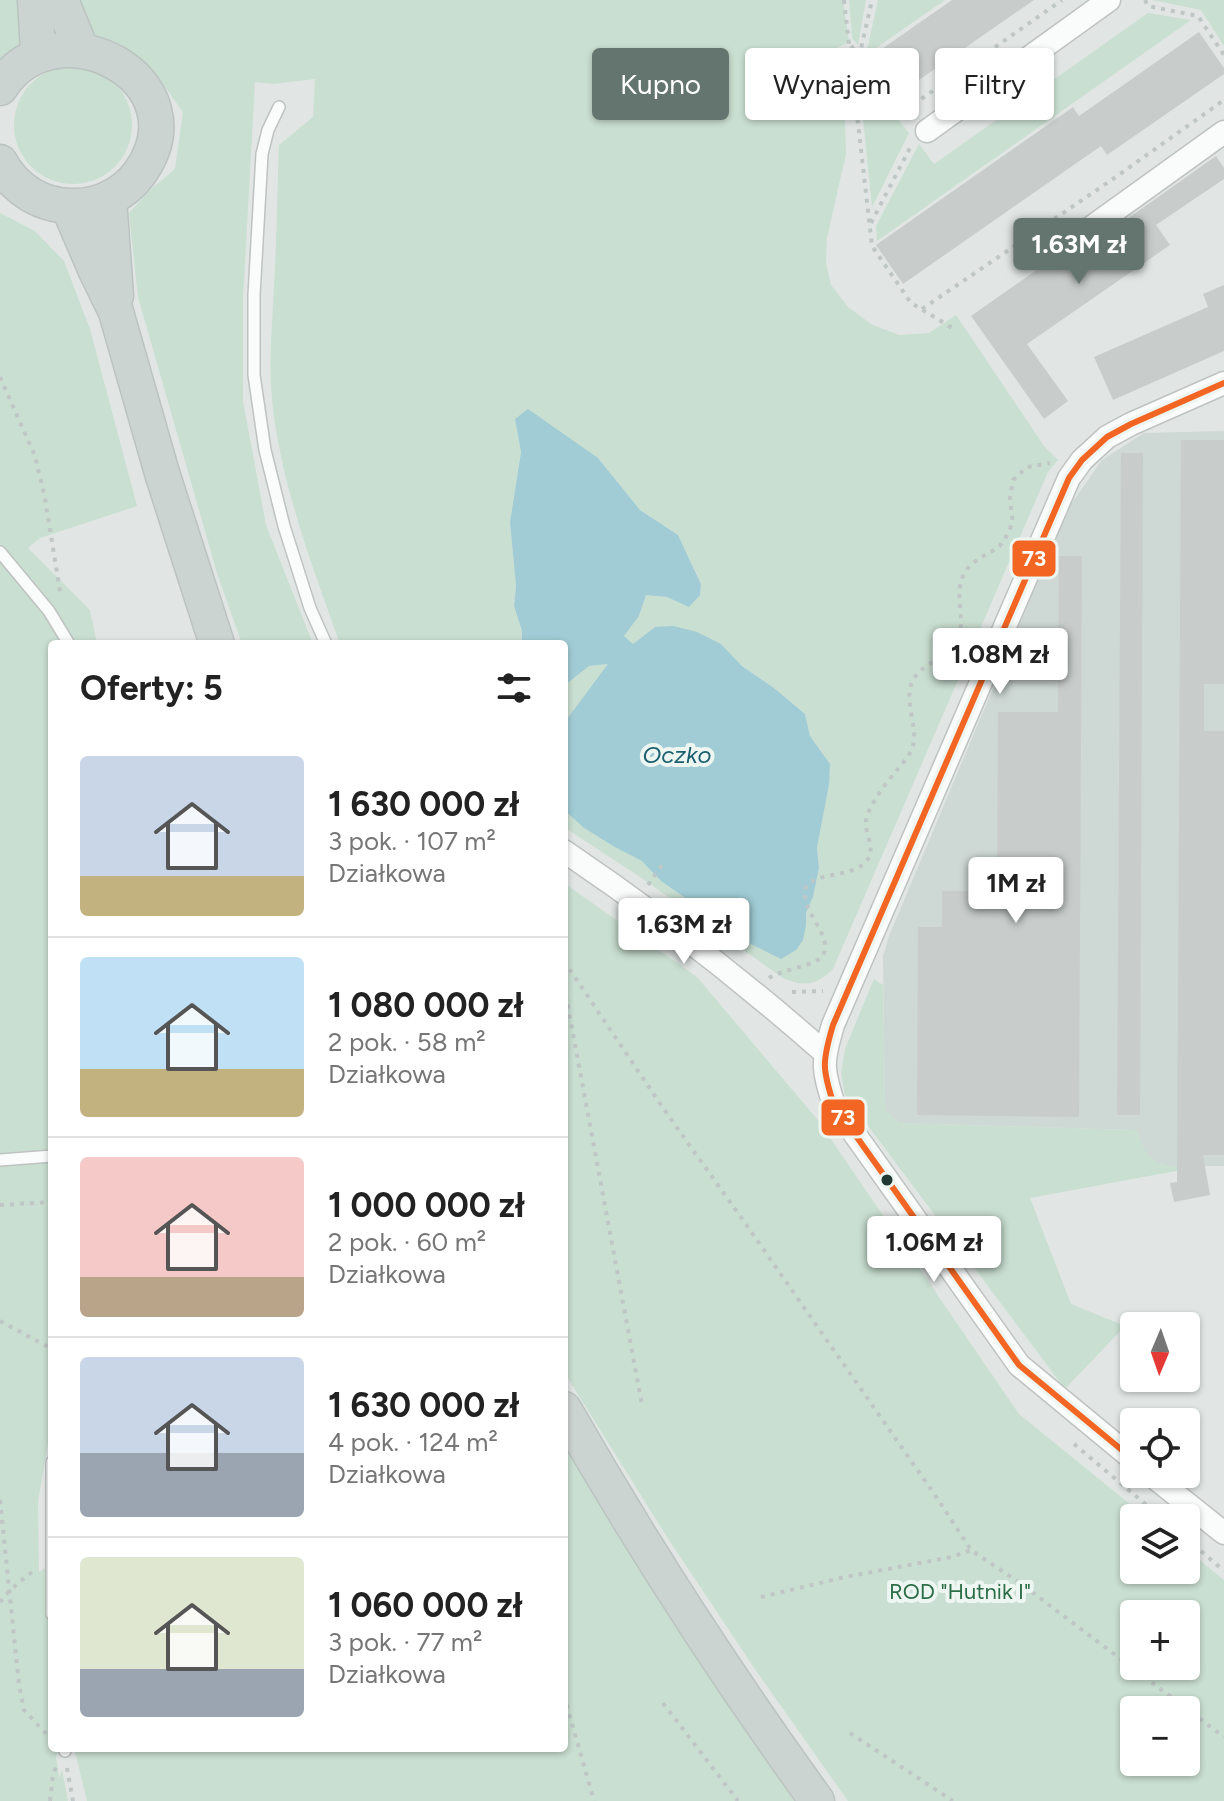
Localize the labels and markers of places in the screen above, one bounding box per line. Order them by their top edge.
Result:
pin: 1.63M zł [996,218,1162,286]
pin: 1.08M zł [917,628,1083,696]
pin: 1M zł [960,857,1072,925]
pin: 1.63M zł [601,898,767,966]
unlabelled marker [879,1172,895,1188]
pin: 1.06M zł [851,1216,1017,1284]

